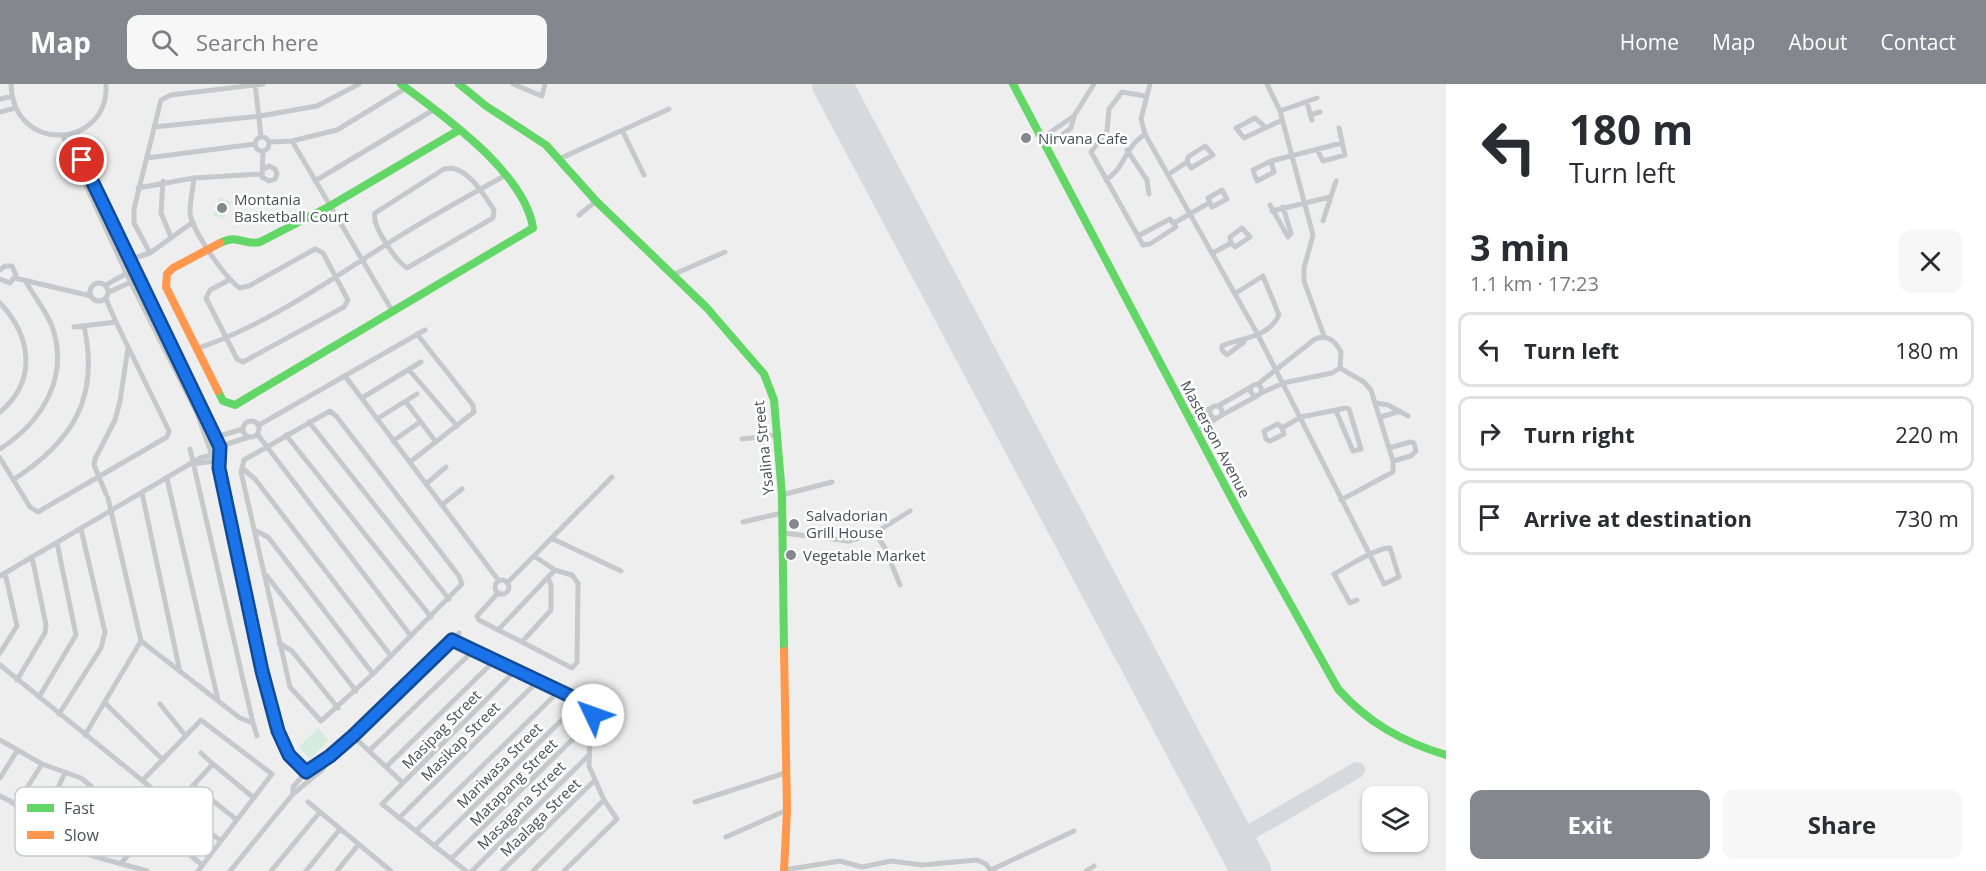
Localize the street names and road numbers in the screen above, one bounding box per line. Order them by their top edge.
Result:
street label: Masterson Avenue [1177,377,1255,501]
street label: Ysalina Street [748,400,778,496]
street label: Masipag Street [397,685,485,773]
street label: Masikap Street [416,697,504,785]
street label: Mariwasa Street [452,718,546,812]
street label: Matapang Street [465,734,561,830]
street label: Masagana Street [473,757,569,853]
street label: Maalaga Street [495,773,585,861]

